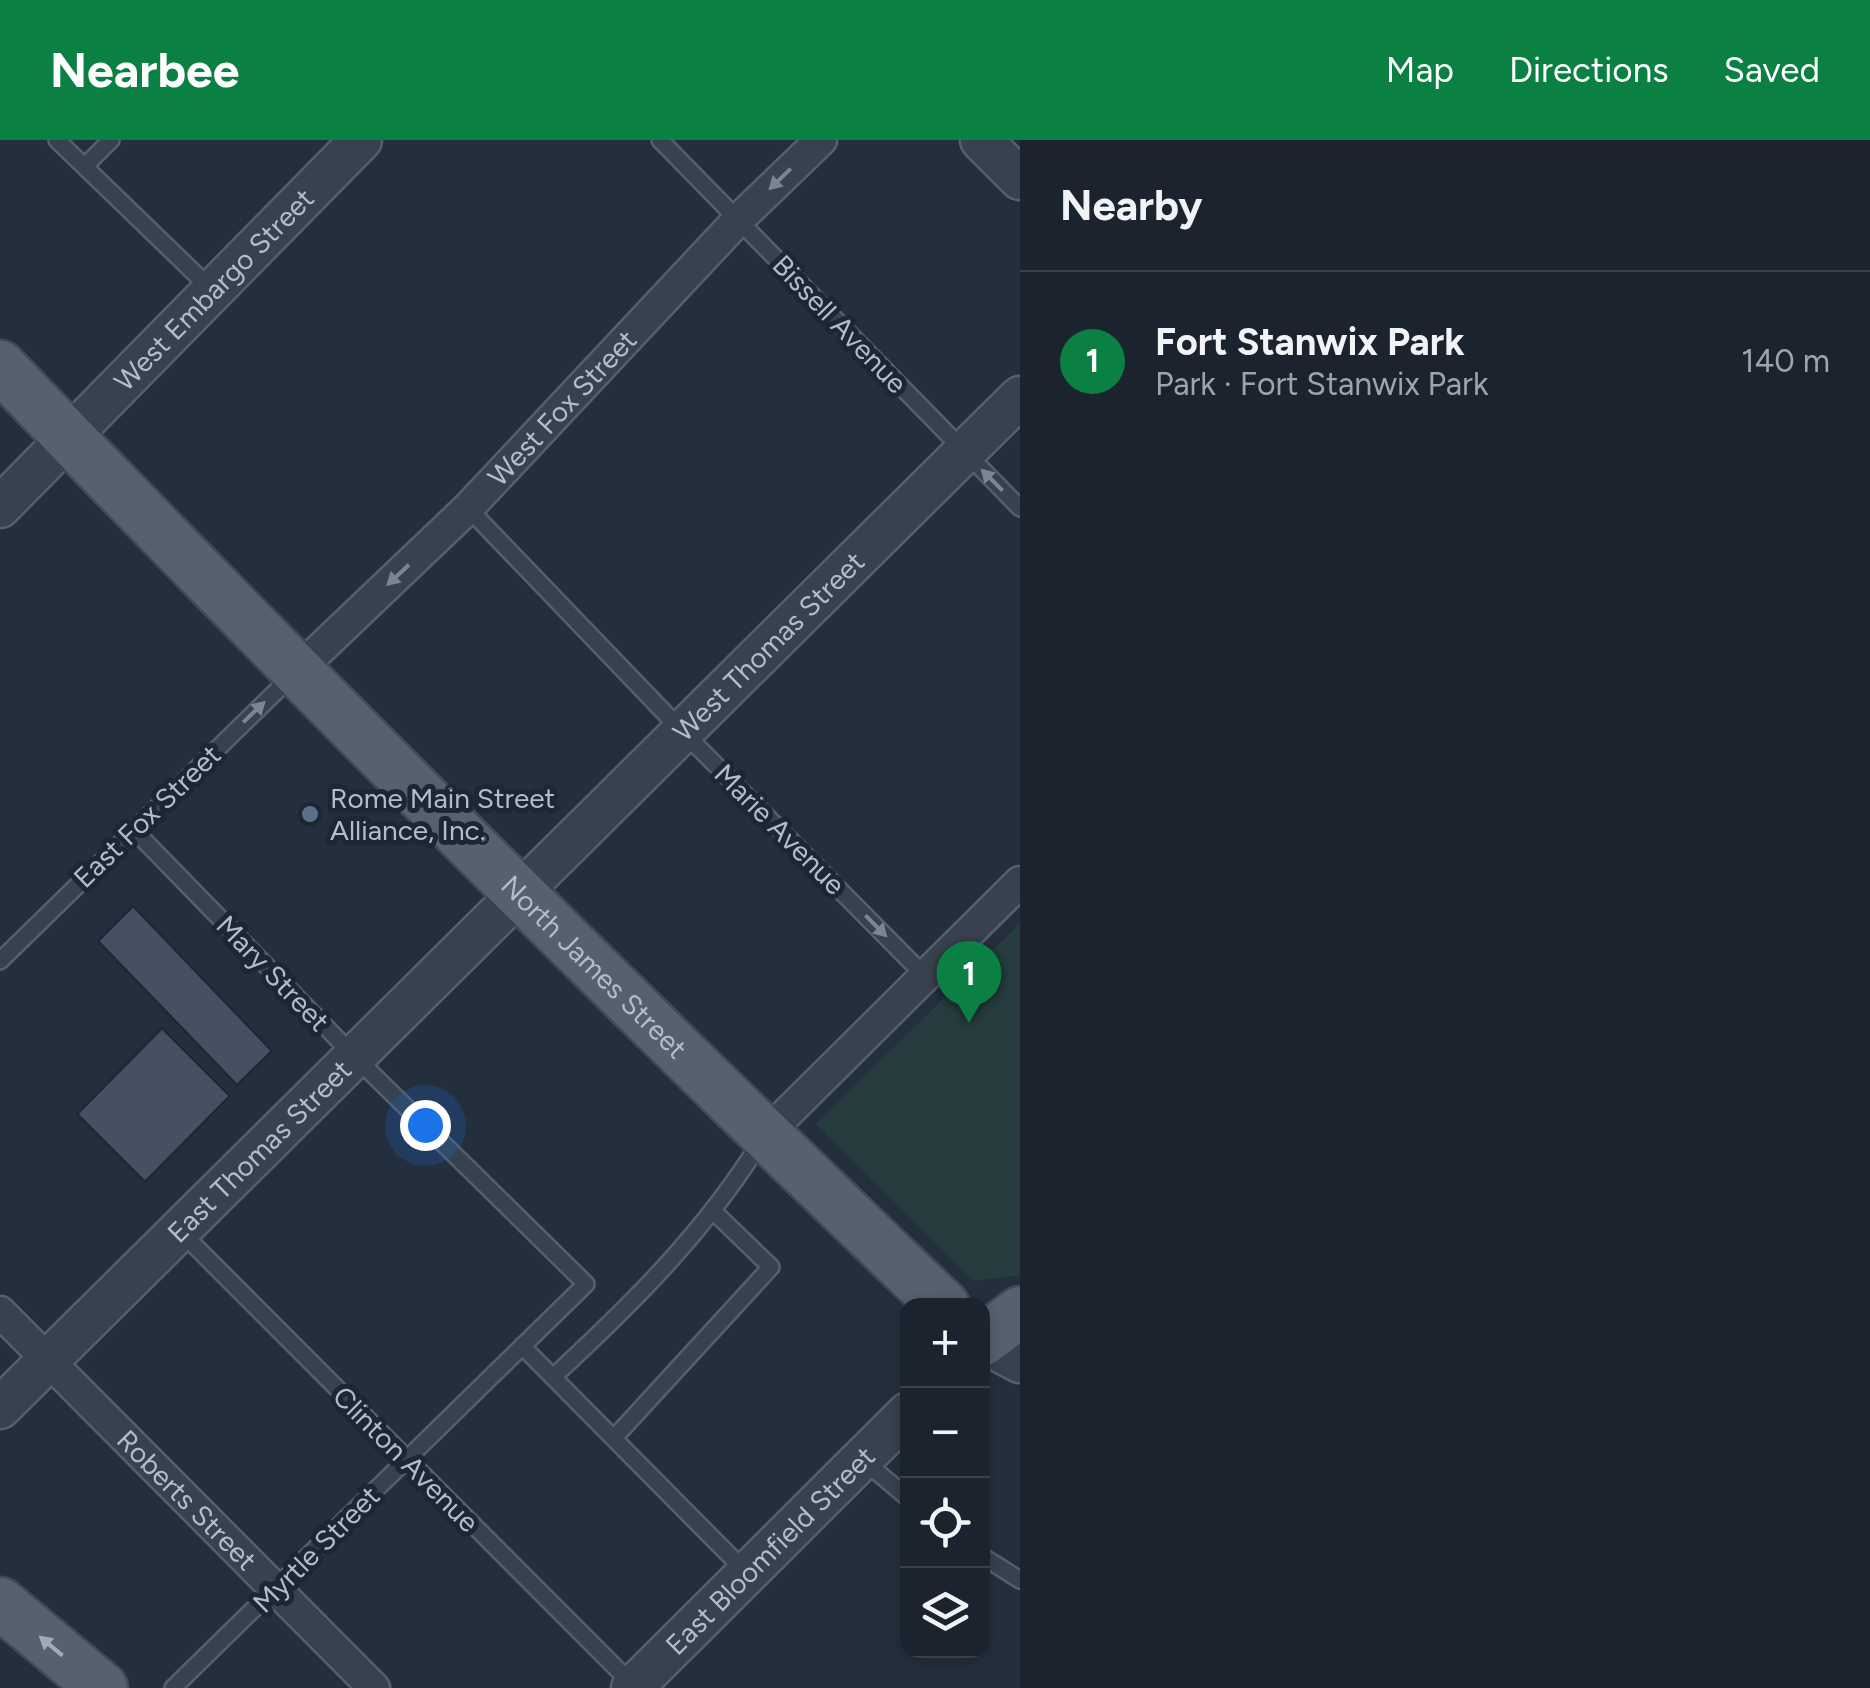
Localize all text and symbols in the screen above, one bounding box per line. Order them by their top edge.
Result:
text: Nearbee [50,41,239,99]
text: Map [1386,49,1454,91]
text: Directions [1509,49,1669,91]
text: Saved [1724,49,1820,91]
one-way arrow [768,167,792,190]
text: Nearby [1060,180,1202,231]
street label: West Embargo Street [107,181,321,398]
street label: Bissell Avenue [766,248,914,400]
text: Fort Stanwix Park [1155,319,1465,365]
street label: West Fox Street [481,323,643,493]
text: 1 [1086,342,1099,380]
text: 140 m [1741,342,1830,380]
text: Park · Fort Stanwix Park [1155,365,1488,403]
one-way arrow [981,469,1005,492]
street label: West Thomas Street [666,544,871,748]
one-way arrow [386,563,410,587]
one-way arrow [241,701,265,725]
street label: East Fox Street [66,737,228,895]
street label: Marie Avenue [708,757,852,901]
place label: Rome Main Street Alliance, Inc. [330,781,555,847]
marker: Rome Main Street Alliance, Inc. [299,803,321,825]
street label: North James Street [494,868,694,1065]
street label: Mary Street [210,908,336,1038]
one-way arrow [863,914,887,938]
pin: 1 [936,940,1002,1023]
street label: East Thomas Street [160,1053,358,1249]
your location [400,1100,451,1151]
map controls [900,1298,990,1658]
button: + [900,1298,990,1388]
street label: Clinton Avenue [326,1379,486,1539]
button: − [900,1388,990,1478]
street label: Roberts Street [110,1423,264,1577]
street label: East Bloomfield Street [659,1439,882,1662]
button: locate [900,1478,990,1568]
street label: Myrtle Street [246,1479,386,1619]
button: layers [900,1568,990,1658]
one-way arrow [39,1635,64,1657]

